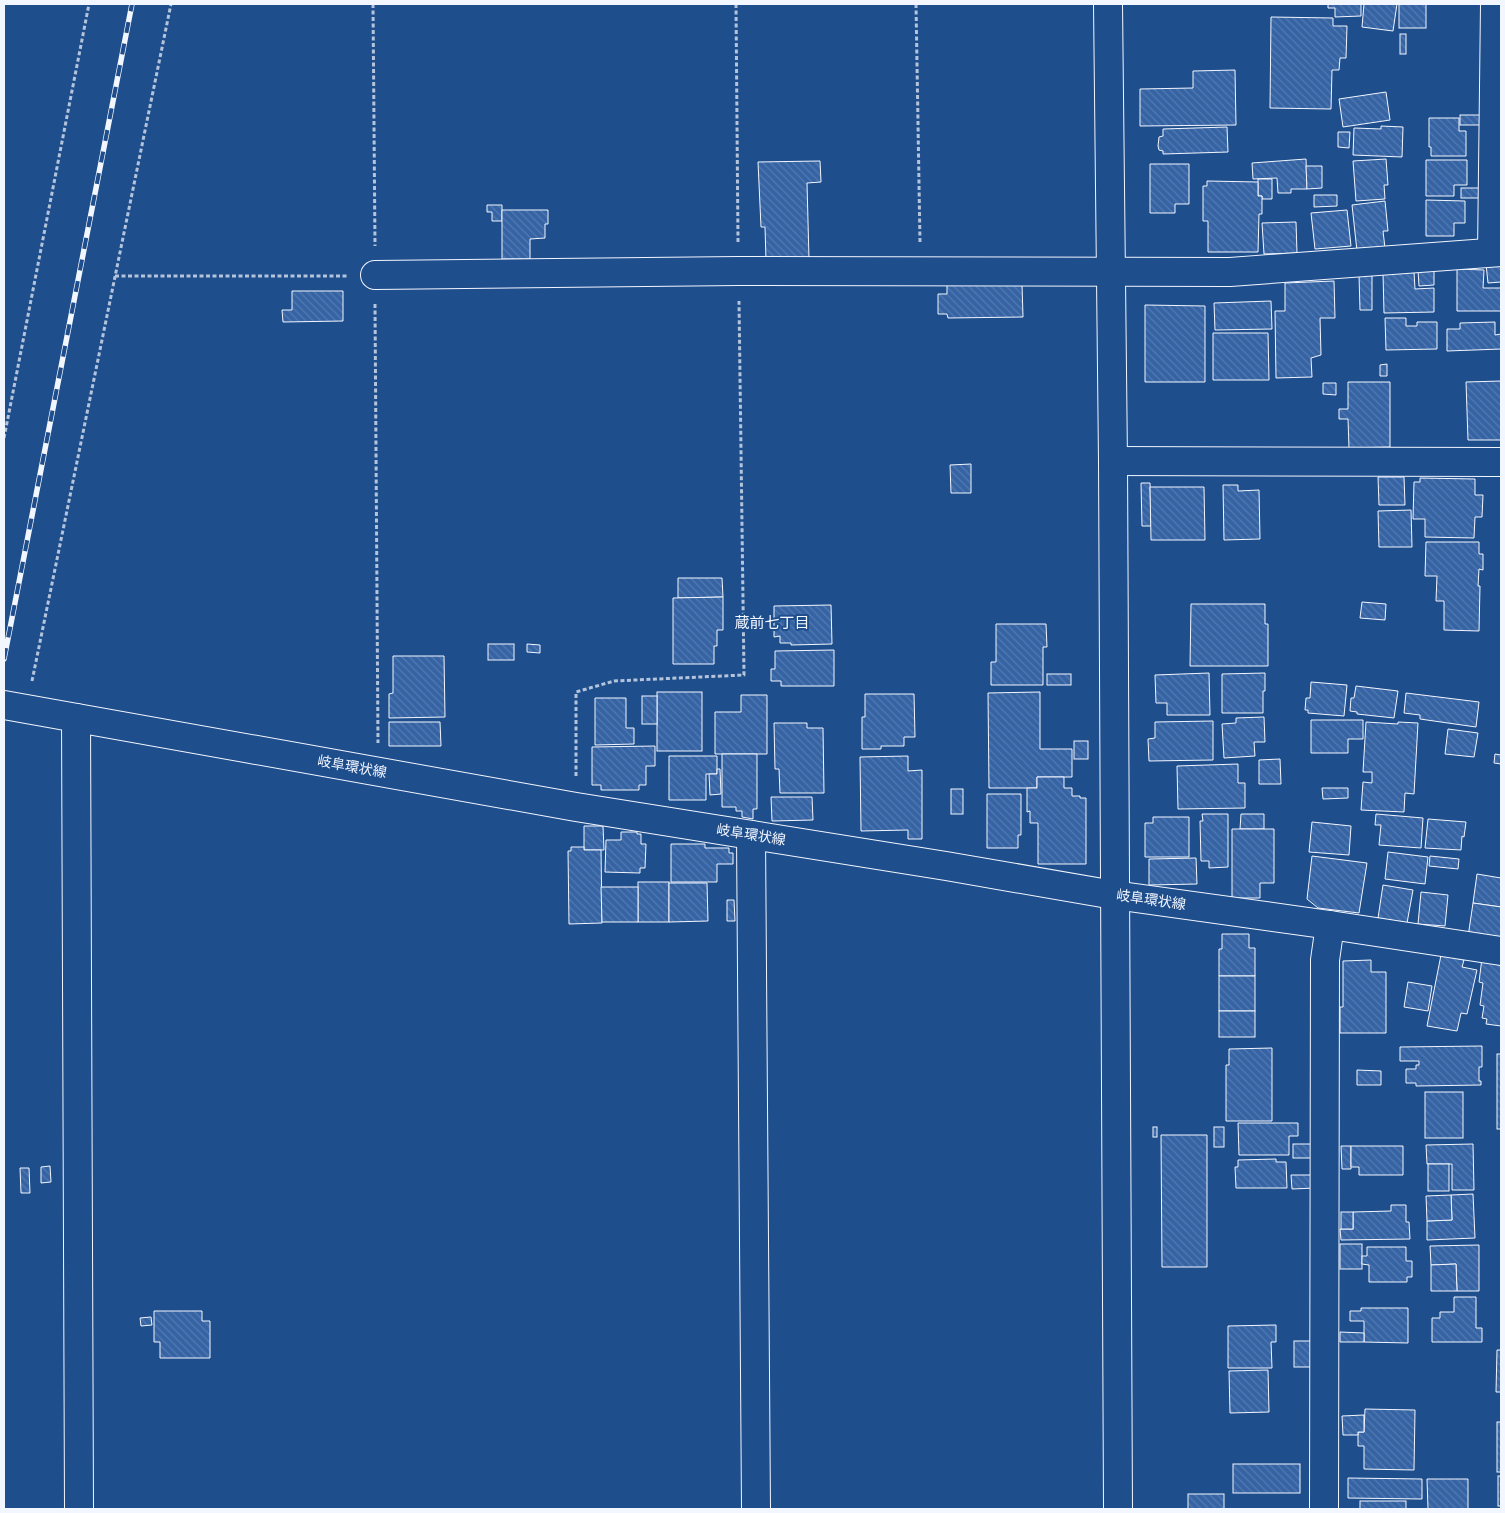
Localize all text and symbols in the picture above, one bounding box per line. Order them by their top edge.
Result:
district label: 蔵前七丁目 [734,613,810,633]
street label: 岐阜環状線 [316,752,388,782]
street label: 岐阜環状線 [715,820,787,850]
street label: 岐阜環状線 [1115,886,1187,914]

